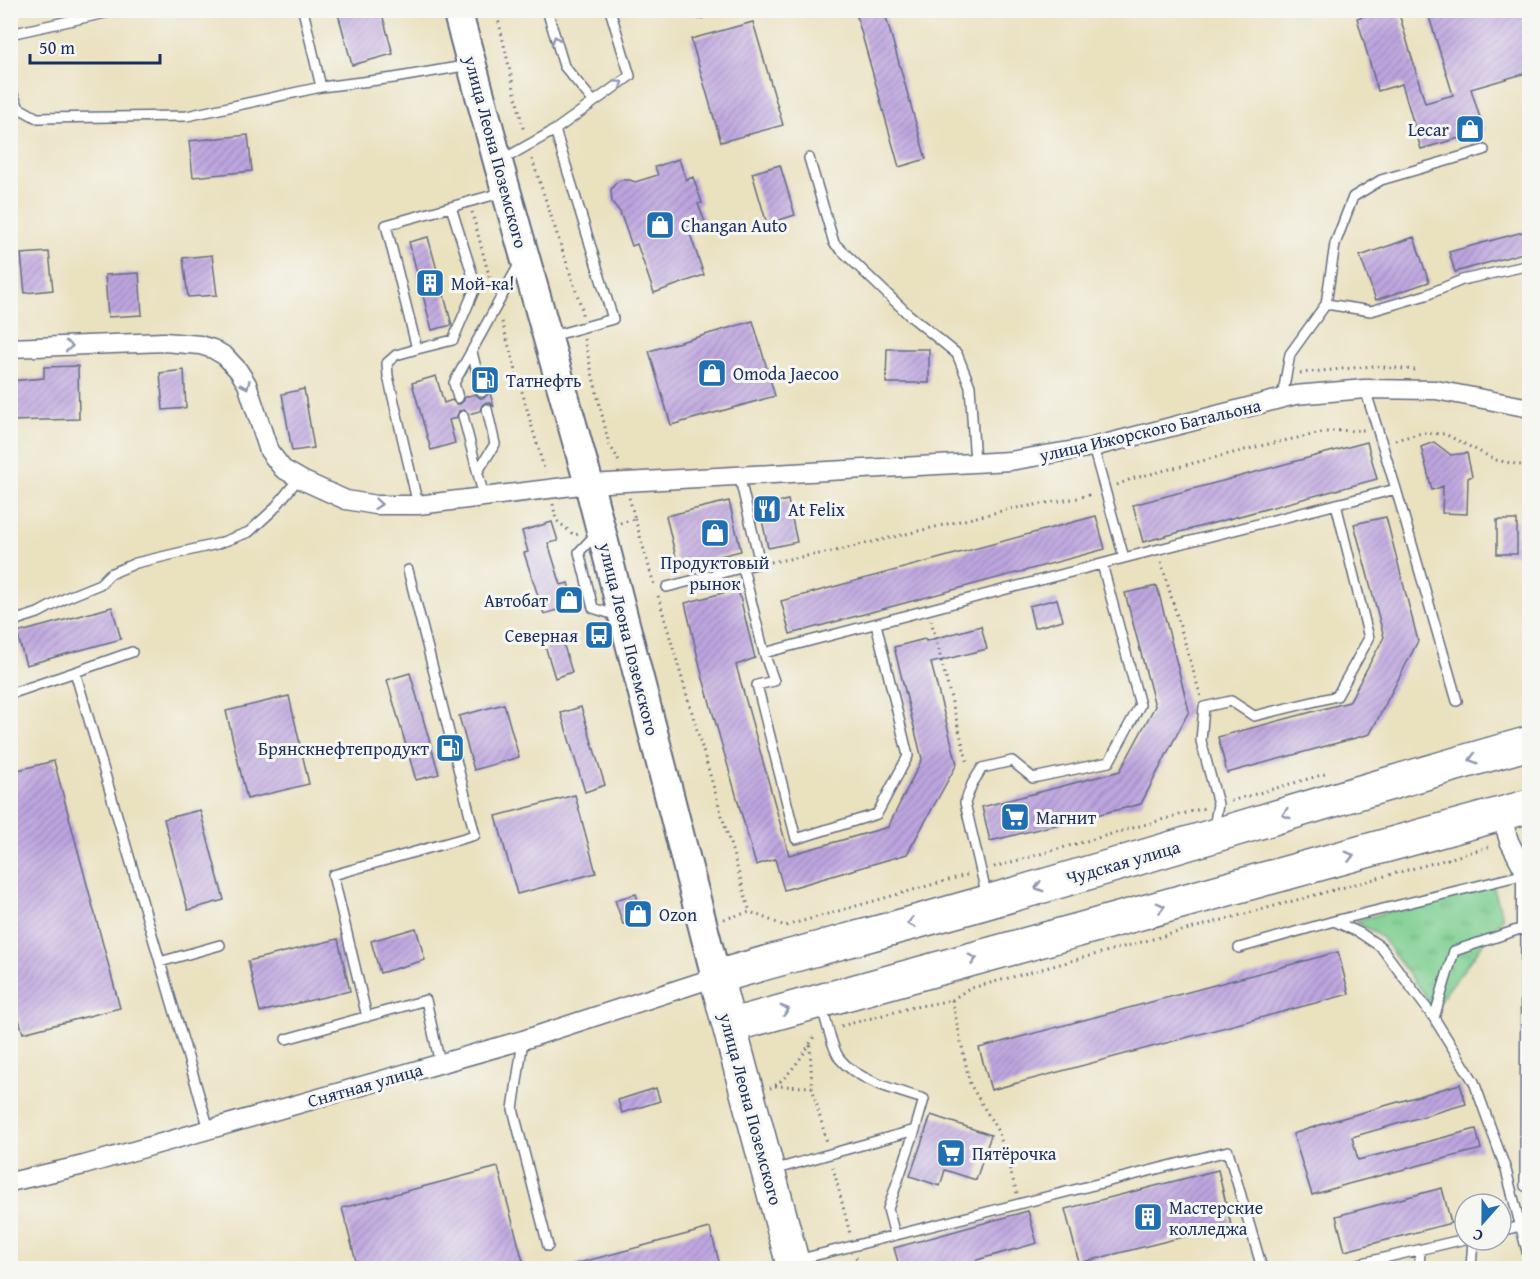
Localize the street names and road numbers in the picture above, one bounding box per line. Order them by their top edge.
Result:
street label: улица Леона Поземского [457,52,535,251]
street label: улица Ижорского Батальона [1036,391,1264,469]
street label: улица Леона Поземского [592,539,666,738]
street label: Чудская улица [1063,833,1184,891]
street label: улица Леона Поземского [712,1009,790,1208]
street label: Снятная улица [304,1056,426,1114]

